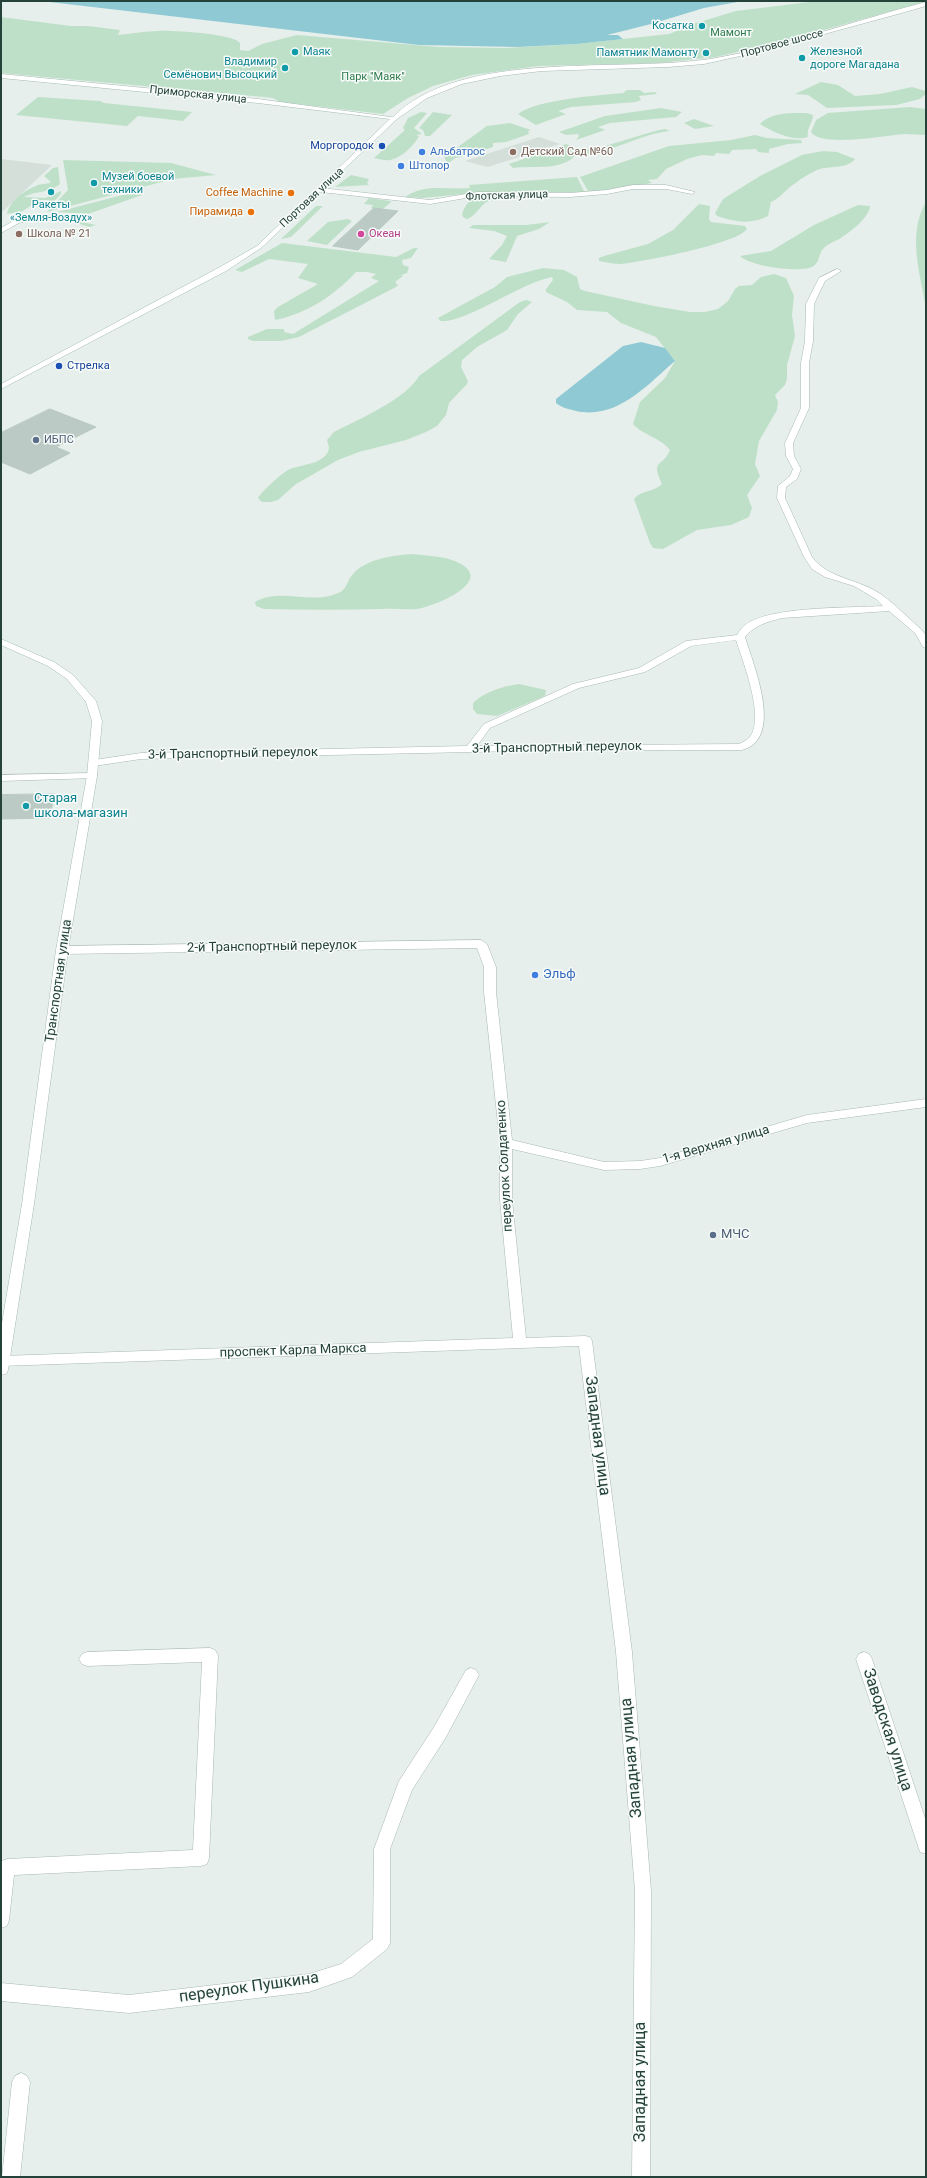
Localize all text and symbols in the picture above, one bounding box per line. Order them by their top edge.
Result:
place label: Косатка [652,19,694,33]
marker: Косатка [697,21,707,31]
park label: Мамонт [710,26,752,40]
street label: Портовое шоссе [739,27,825,61]
place label: Маяк [303,45,331,59]
place label: Железной дороге Магадана [810,45,900,71]
place label: Памятник Мамонту [596,46,698,60]
marker: Маяк [290,47,300,57]
marker: Памятник Мамонту [701,48,711,58]
marker: Железной дороге Магадана [797,53,807,63]
place label: Владимир Семёнович Высоцкий [163,55,277,81]
marker: Владимир Семёнович Высоцкий [280,63,290,73]
park label: Парк "Маяк" [341,70,405,84]
street label: Приморская улица [149,83,247,107]
place label: Моргородок [310,139,374,153]
marker: Моргородок [377,141,387,151]
place label: Альбатрос [430,145,485,159]
place label: Детский Сад №60 [521,145,613,159]
marker: Альбатрос [417,147,427,157]
marker: Детский Сад №60 [508,147,518,157]
place label: Штопор [409,159,449,173]
marker: Штопор [396,161,406,171]
street label: Портовая улица [277,165,347,231]
place label: Музей боевой техники [102,170,174,196]
marker: Музей боевой техники [89,178,99,188]
place label: Coffee Machine [206,186,283,200]
marker: Ракеты «Земля-Воздух» [46,187,56,197]
marker: Coffee Machine [286,188,296,198]
street label: Флотская улица [466,188,548,204]
place label: Ракеты «Земля-Воздух» [10,198,92,224]
place label: Пирамида [190,205,243,219]
marker: Пирамида [246,207,256,217]
place label: Школа № 21 [27,227,91,241]
place label: Океан [369,227,401,241]
marker: Школа № 21 [14,229,24,239]
marker: Океан [356,229,366,239]
place label: Стрелка [67,359,110,373]
marker: Стрелка [54,361,64,371]
place label: ИБПС [44,433,74,447]
marker: ИБПС [31,435,41,445]
street label: 3-й Транспортный переулок [472,739,642,757]
street label: 3-й Транспортный переулок [148,745,318,763]
place label: Старая школа-магазин [34,791,128,822]
marker: Старая школа-магазин [21,801,31,811]
street label: Транспортная улица [43,918,75,1044]
street label: 2-й Транспортный переулок [187,938,357,956]
place label: Эльф [543,967,576,983]
marker: Эльф [530,970,540,980]
street label: переулок Солдатенко [494,1100,516,1232]
street label: 1-я Верхняя улица [661,1122,771,1168]
place label: МЧС [721,1227,750,1243]
marker: МЧС [708,1230,718,1240]
street label: проспект Карла Маркса [219,1341,367,1361]
street label: Западная улица [580,1375,614,1497]
street label: Заводская улица [858,1666,916,1794]
street label: Западная улица [617,1697,647,1819]
street label: переулок Пушкина [178,1969,320,2007]
street label: Западная улица [631,2022,651,2142]

